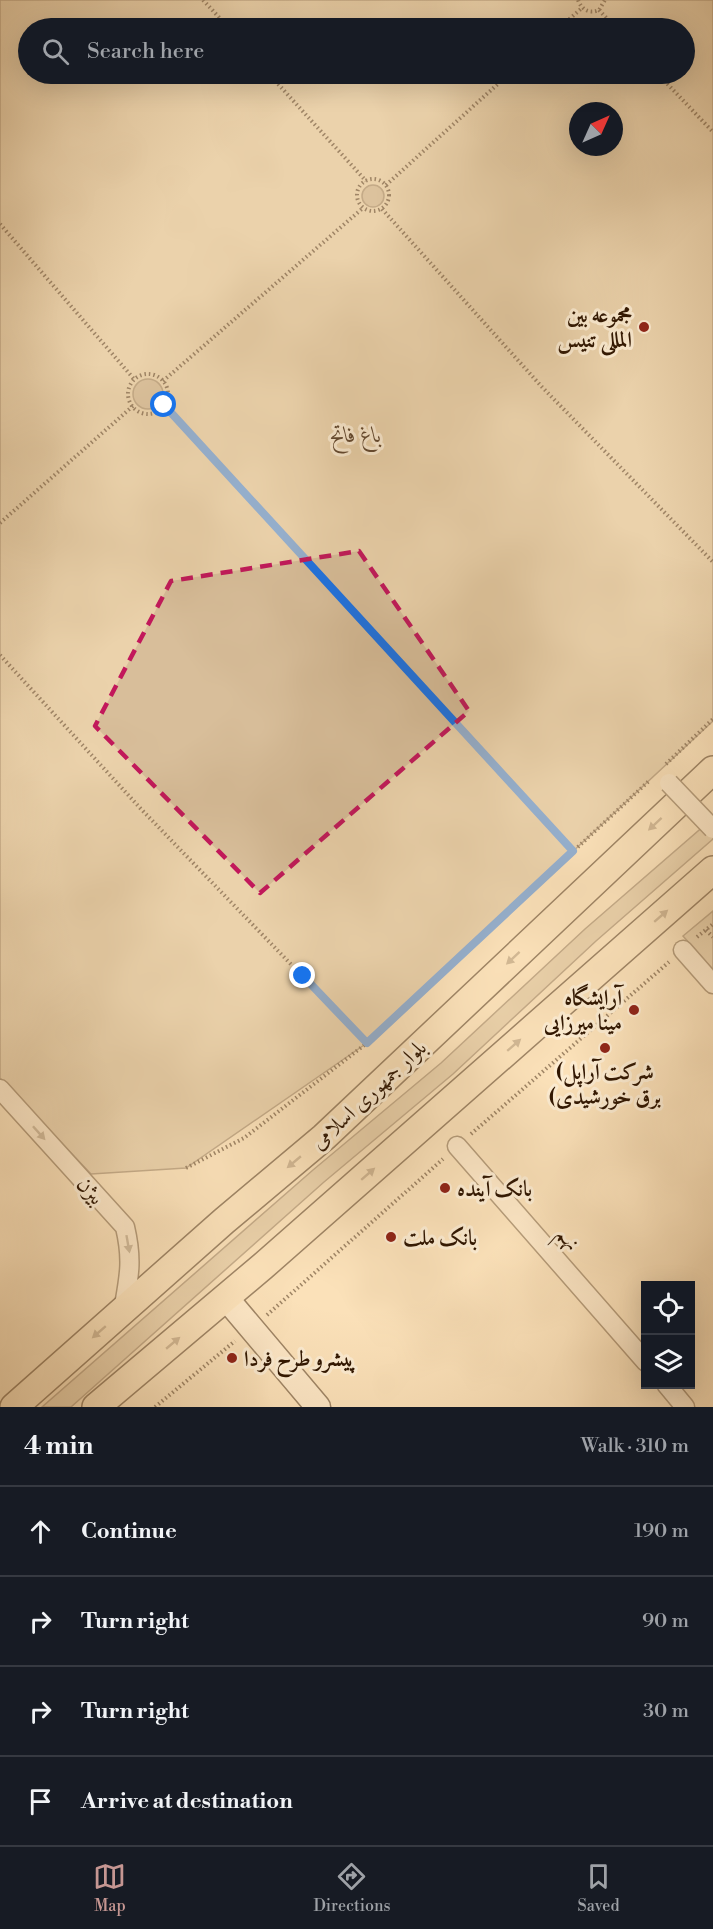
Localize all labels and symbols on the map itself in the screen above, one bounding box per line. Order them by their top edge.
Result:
north arrow [569,102,623,156]
place label: مجموعه بین المللی تنیس [557,302,632,357]
marker: مجموعه بین المللی تنیس [637,320,651,334]
route start [150,391,176,417]
park label: باغ فاتح [330,422,382,454]
one-way arrow [648,817,663,831]
one-way arrow [653,910,668,923]
one-way arrow [506,951,521,965]
route end [289,962,315,988]
place label: آرایشگاه مینا میرزایی [543,983,624,1038]
marker: آرایشگاه مینا میرزایی [627,1003,641,1017]
street label: بلوار جمهوری اسلامی [305,1035,433,1156]
one-way arrow [506,1039,521,1052]
marker: (شرکت آراپل (برق خورشیدی [598,1041,612,1055]
place label: (شرکت آراپل (برق خورشیدی [549,1058,661,1111]
one-way arrow [32,1125,45,1140]
one-way arrow [287,1155,302,1168]
one-way arrow [360,1168,375,1181]
street label: بیژن [70,1171,110,1211]
place label: بانک آینده [457,1175,532,1203]
marker: بانک آینده [438,1181,452,1195]
street label: نهم [546,1221,586,1261]
place label: بانک ملت [403,1225,477,1252]
marker: بانک ملت [384,1230,398,1244]
one-way arrow [124,1234,133,1253]
one-way arrow [92,1325,107,1338]
one-way arrow [165,1336,181,1349]
place label: پیشرو طرح فردا [244,1346,356,1378]
marker: پیشرو طرح فردا [225,1351,239,1365]

